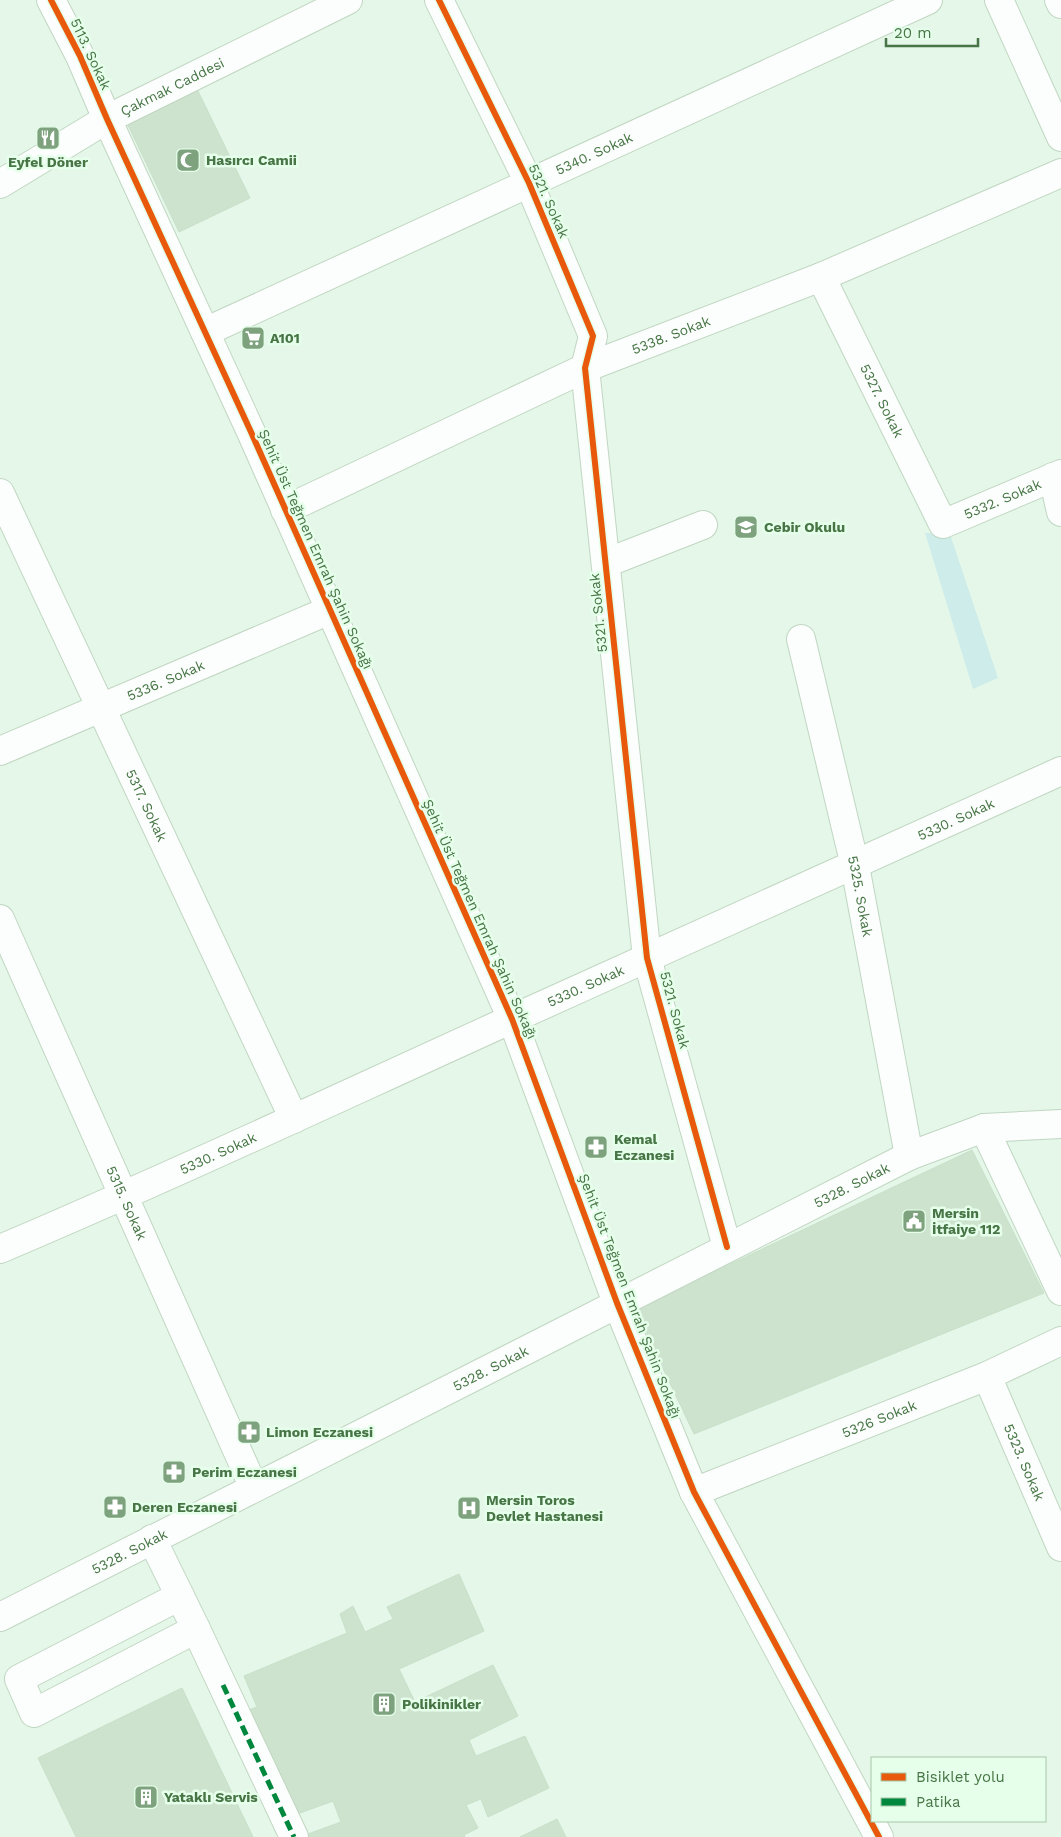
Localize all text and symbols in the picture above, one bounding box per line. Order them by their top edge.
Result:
scale bar [886,15,978,47]
street label: 5113. Sokak [68,16,114,92]
text: 20 m [894,24,932,42]
street label: Çakmak Caddesi [118,54,227,119]
restaurant icon: Eyfel Döner [35,125,61,151]
street label: 5340. Sokak [553,129,635,178]
mosque icon: Hasırcı Camii [175,147,201,173]
place label: Hasırcı Camii [206,152,297,168]
place label: Eyfel Döner [8,154,88,170]
street label: 5321. Sokak [526,161,572,241]
street label: 5338. Sokak [629,313,712,357]
supermarket icon: A101 [240,325,266,351]
place label: A101 [270,330,300,346]
street label: 5327. Sokak [857,361,907,440]
street label: Şehit Üst Teğmen Emrah Şahin Sokağı [256,427,376,671]
street label: 5332. Sokak [961,475,1043,522]
school or university icon: Cebir Okulu [733,514,759,540]
place label: Cebir Okulu [764,519,845,535]
street label: 5321. Sokak [586,573,610,653]
street label: 5336. Sokak [124,657,207,704]
street label: 5317. Sokak [123,767,170,844]
street label: 5330. Sokak [915,795,997,843]
street label: Şehit Üst Teğmen Emrah Şahin Sokağı [420,797,540,1041]
street label: 5325. Sokak [845,854,876,938]
street label: 5330. Sokak [545,962,626,1010]
street label: 5321. Sokak [657,970,693,1051]
street label: 5330. Sokak [177,1129,259,1178]
place label: Kemal Eczanesi [614,1131,674,1163]
pharmacy icon: Kemal Eczanesi [583,1134,609,1160]
street label: 5328. Sokak [811,1159,892,1211]
street label: 5315. Sokak [103,1163,150,1243]
street label: Şehit Üst Teğmen Emrah Şahin Sokağı [576,1171,684,1421]
place label: Mersin İtfaiye 112 [932,1205,1000,1237]
public building icon: Mersin İtfaiye 112 [901,1208,927,1234]
street label: 5328. Sokak [450,1342,531,1394]
street label: 5326 Sokak [839,1397,919,1441]
pharmacy icon: Limon Eczanesi [236,1419,262,1445]
street label: 5323. Sokak [1001,1421,1048,1503]
place label: Limon Eczanesi [266,1424,373,1440]
pharmacy icon: Perim Eczanesi [161,1459,187,1485]
place label: Perim Eczanesi [192,1464,297,1480]
place label: Mersin Toros Devlet Hastanesi [486,1492,603,1524]
pharmacy icon: Deren Eczanesi [102,1494,128,1520]
hospital icon: Mersin Toros Devlet Hastanesi [456,1495,482,1521]
place label: Deren Eczanesi [132,1499,237,1515]
street label: 5328. Sokak [89,1526,170,1577]
building icon: Polikinikler [371,1691,397,1717]
place label: Polikinikler [402,1696,481,1712]
legend [871,1757,1046,1822]
text: Bisiklet yolu [916,1768,1005,1786]
building icon: Yataklı Servis [133,1784,159,1810]
place label: Yataklı Servis [164,1789,258,1805]
text: Patika [916,1793,961,1811]

